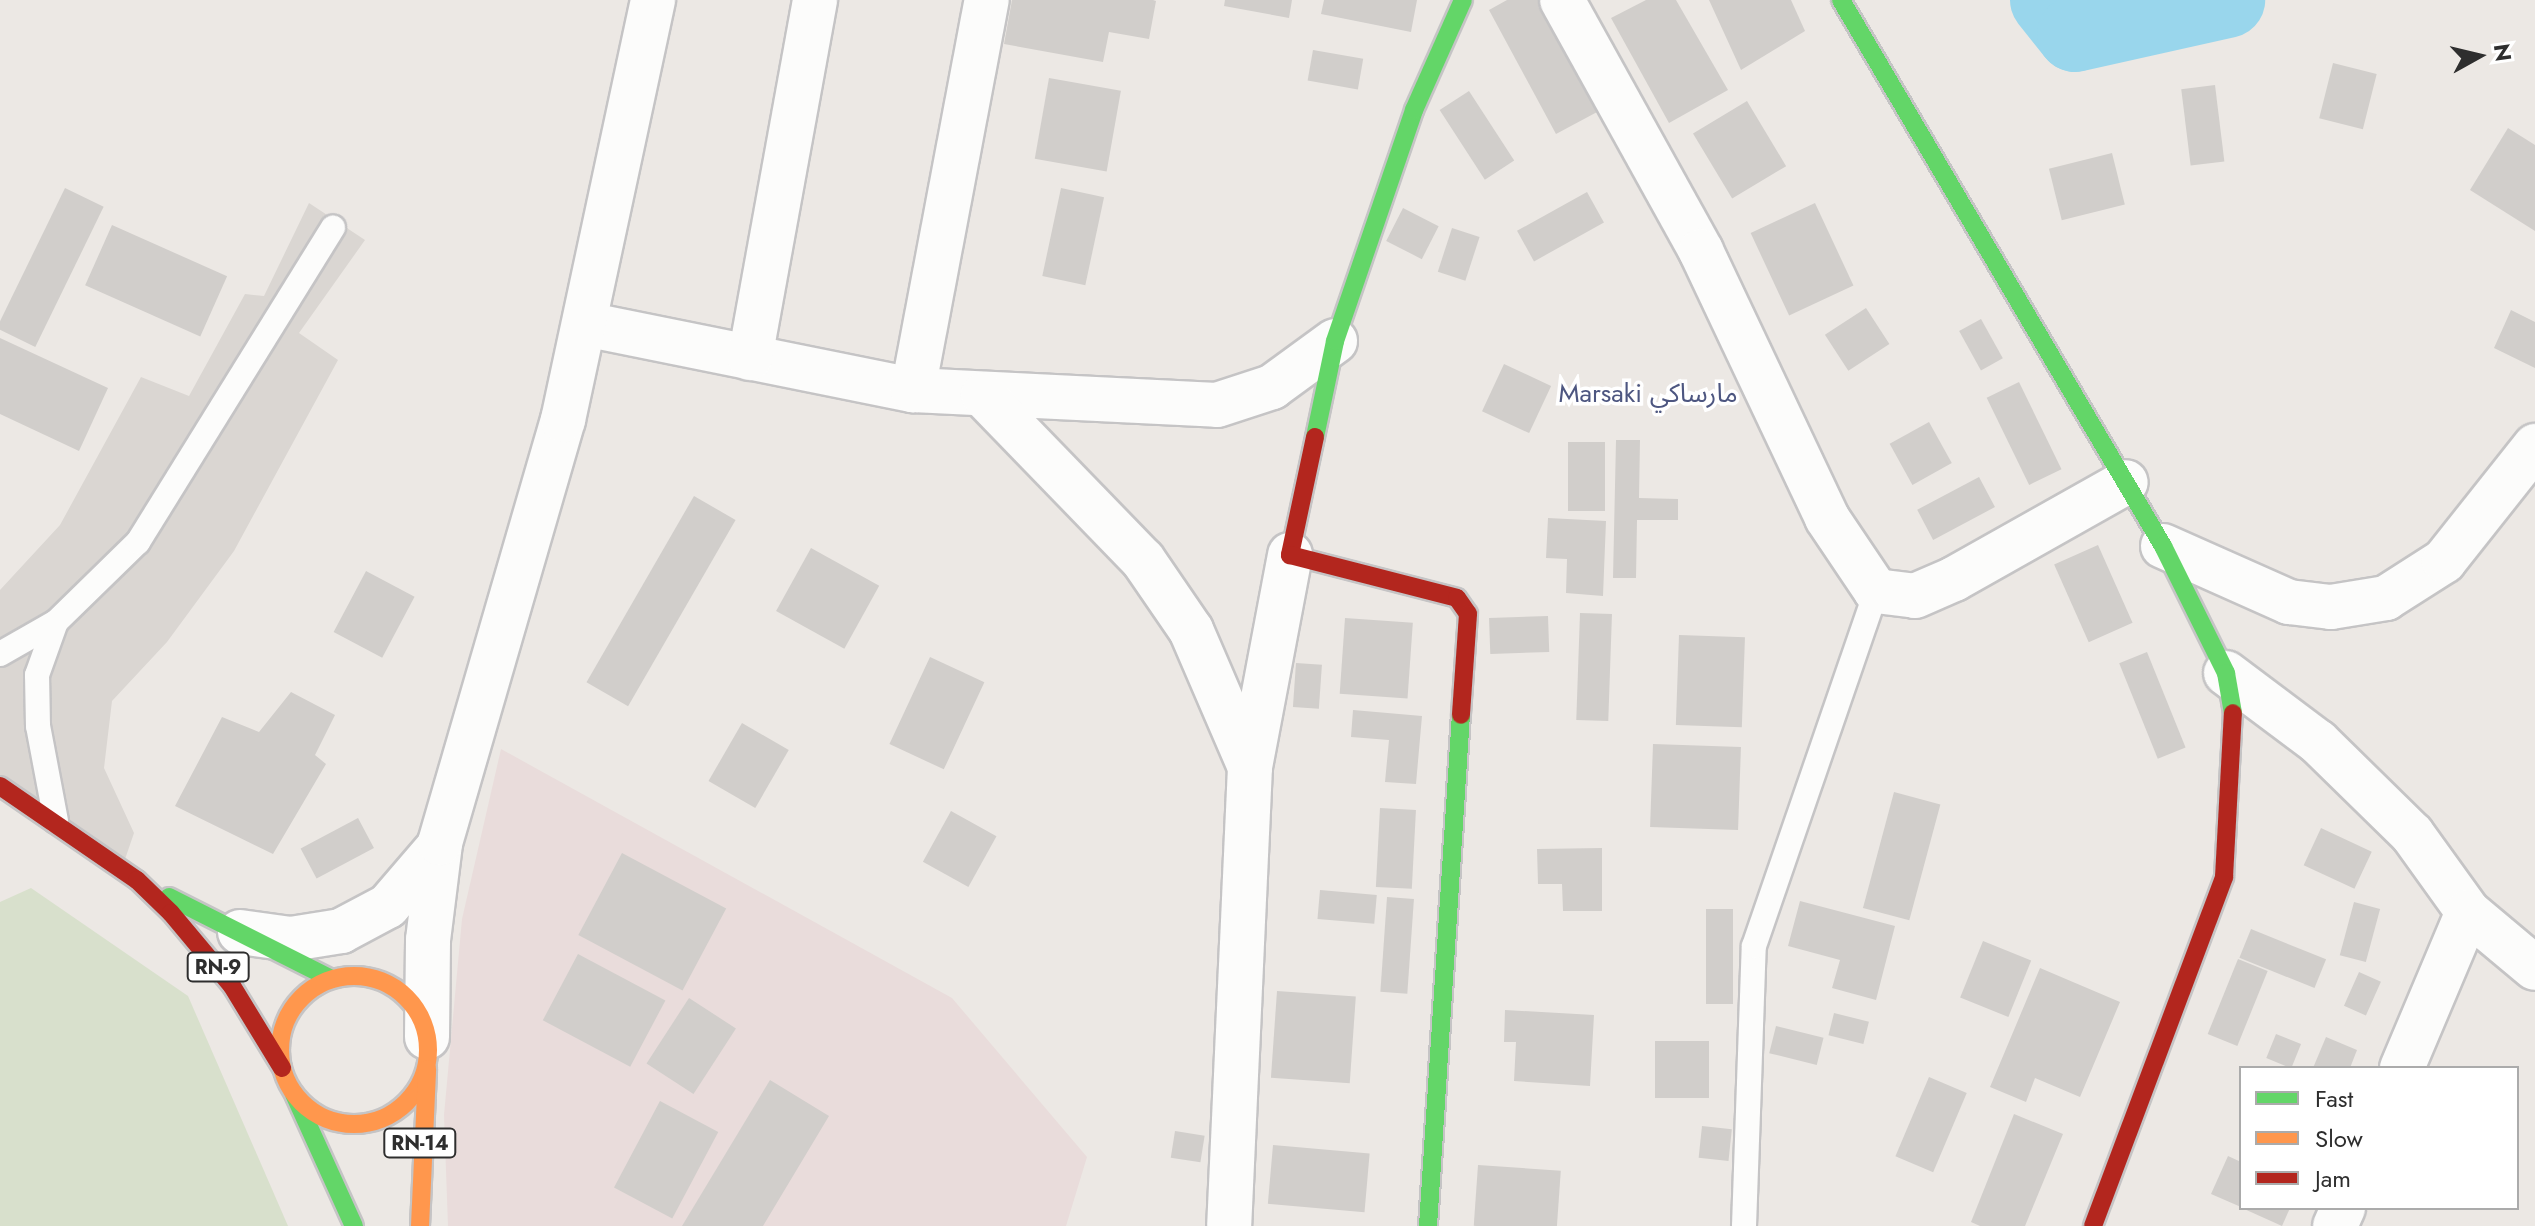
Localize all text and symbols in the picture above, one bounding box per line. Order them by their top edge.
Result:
north arrow [2439,16,2519,96]
text: N [2486,42,2520,64]
district label: Marsaki مارساكي [1558,378,1738,410]
road number: RN-9 [186,951,250,983]
legend [2239,1066,2519,1210]
text: Fast [2315,1081,2353,1116]
text: Slow [2315,1121,2363,1156]
road number: RN-14 [382,1127,458,1159]
text: Jam [2315,1161,2351,1196]

